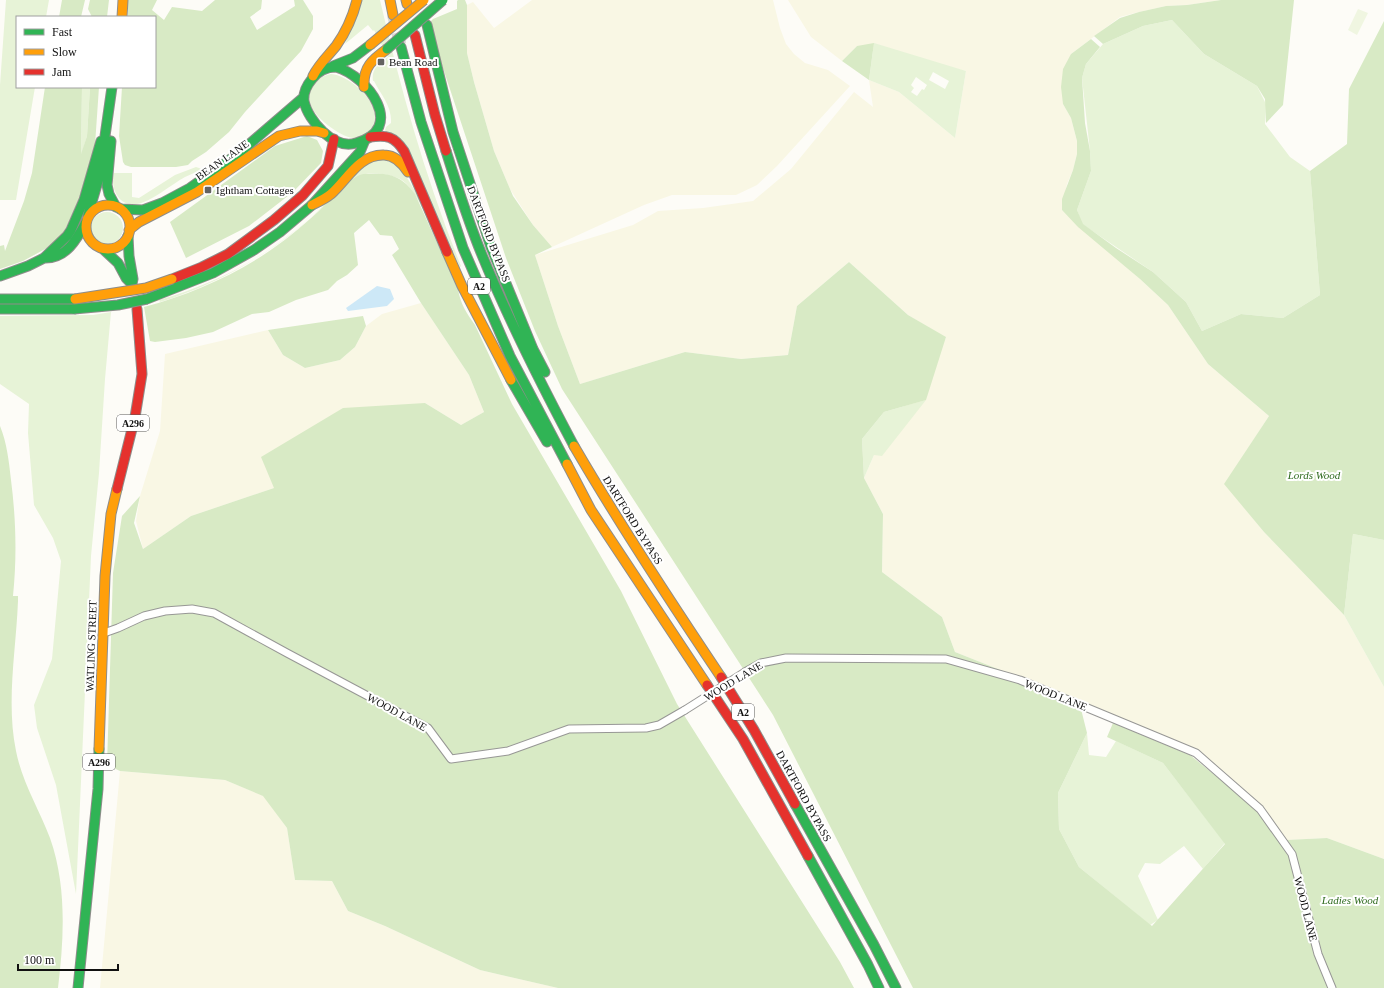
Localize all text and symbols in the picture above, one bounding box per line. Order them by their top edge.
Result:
legend [16,16,156,88]
text: Fast [52,25,73,39]
text: Slow [52,45,77,59]
place label: Bean Road [389,56,438,68]
marker: Bean Road [376,57,386,67]
text: Jam [52,65,72,79]
street label: BEAN LANE [193,137,251,183]
place label: Ightham Cottages [216,184,294,196]
street label: DARTFORD BYPASS [465,184,513,284]
marker: Ightham Cottages [203,185,213,195]
road number: A2 [468,278,490,294]
road number: A296 [117,415,149,431]
park label: Lords Wood [1287,469,1341,481]
street label: DARTFORD BYPASS [601,474,665,566]
street label: WATLING STREET [83,600,99,692]
street label: WOOD LANE [701,659,765,703]
street label: WOOD LANE [1023,677,1089,713]
street label: WOOD LANE [365,691,429,733]
road number: A2 [732,704,754,720]
street label: DARTFORD BYPASS [774,749,834,843]
road number: A296 [83,754,115,770]
street label: WOOD LANE [1292,875,1320,943]
park label: Ladies Wood [1321,894,1379,906]
scale bar [18,946,118,972]
text: 100 m [24,953,55,967]

